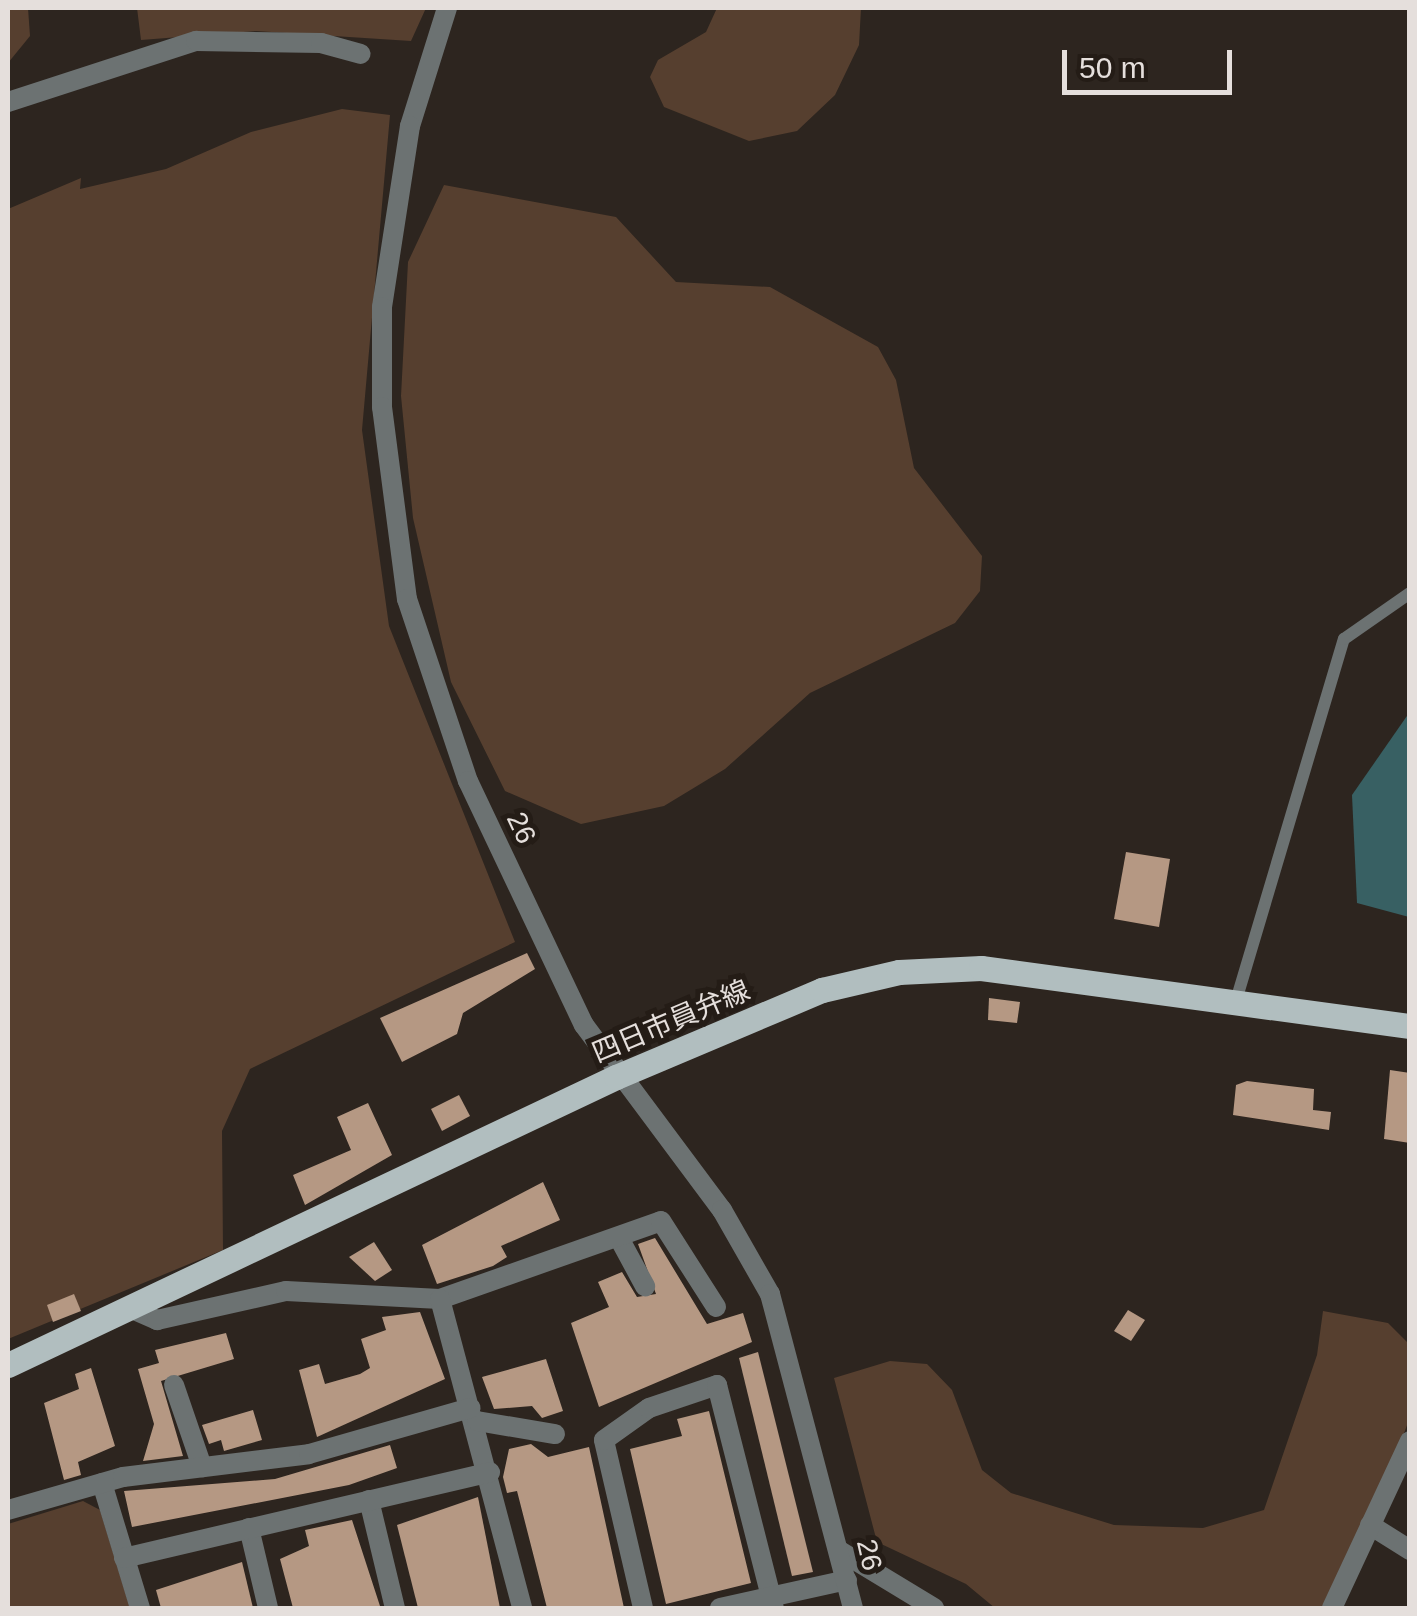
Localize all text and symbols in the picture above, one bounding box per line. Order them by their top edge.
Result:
scale bar [1067,30,1237,92]
text: 50 m [1079,51,1146,84]
street label: 26 [499,807,543,849]
street label: 四日市員弁線 [587,974,755,1070]
street label: 26 [849,1536,889,1574]

